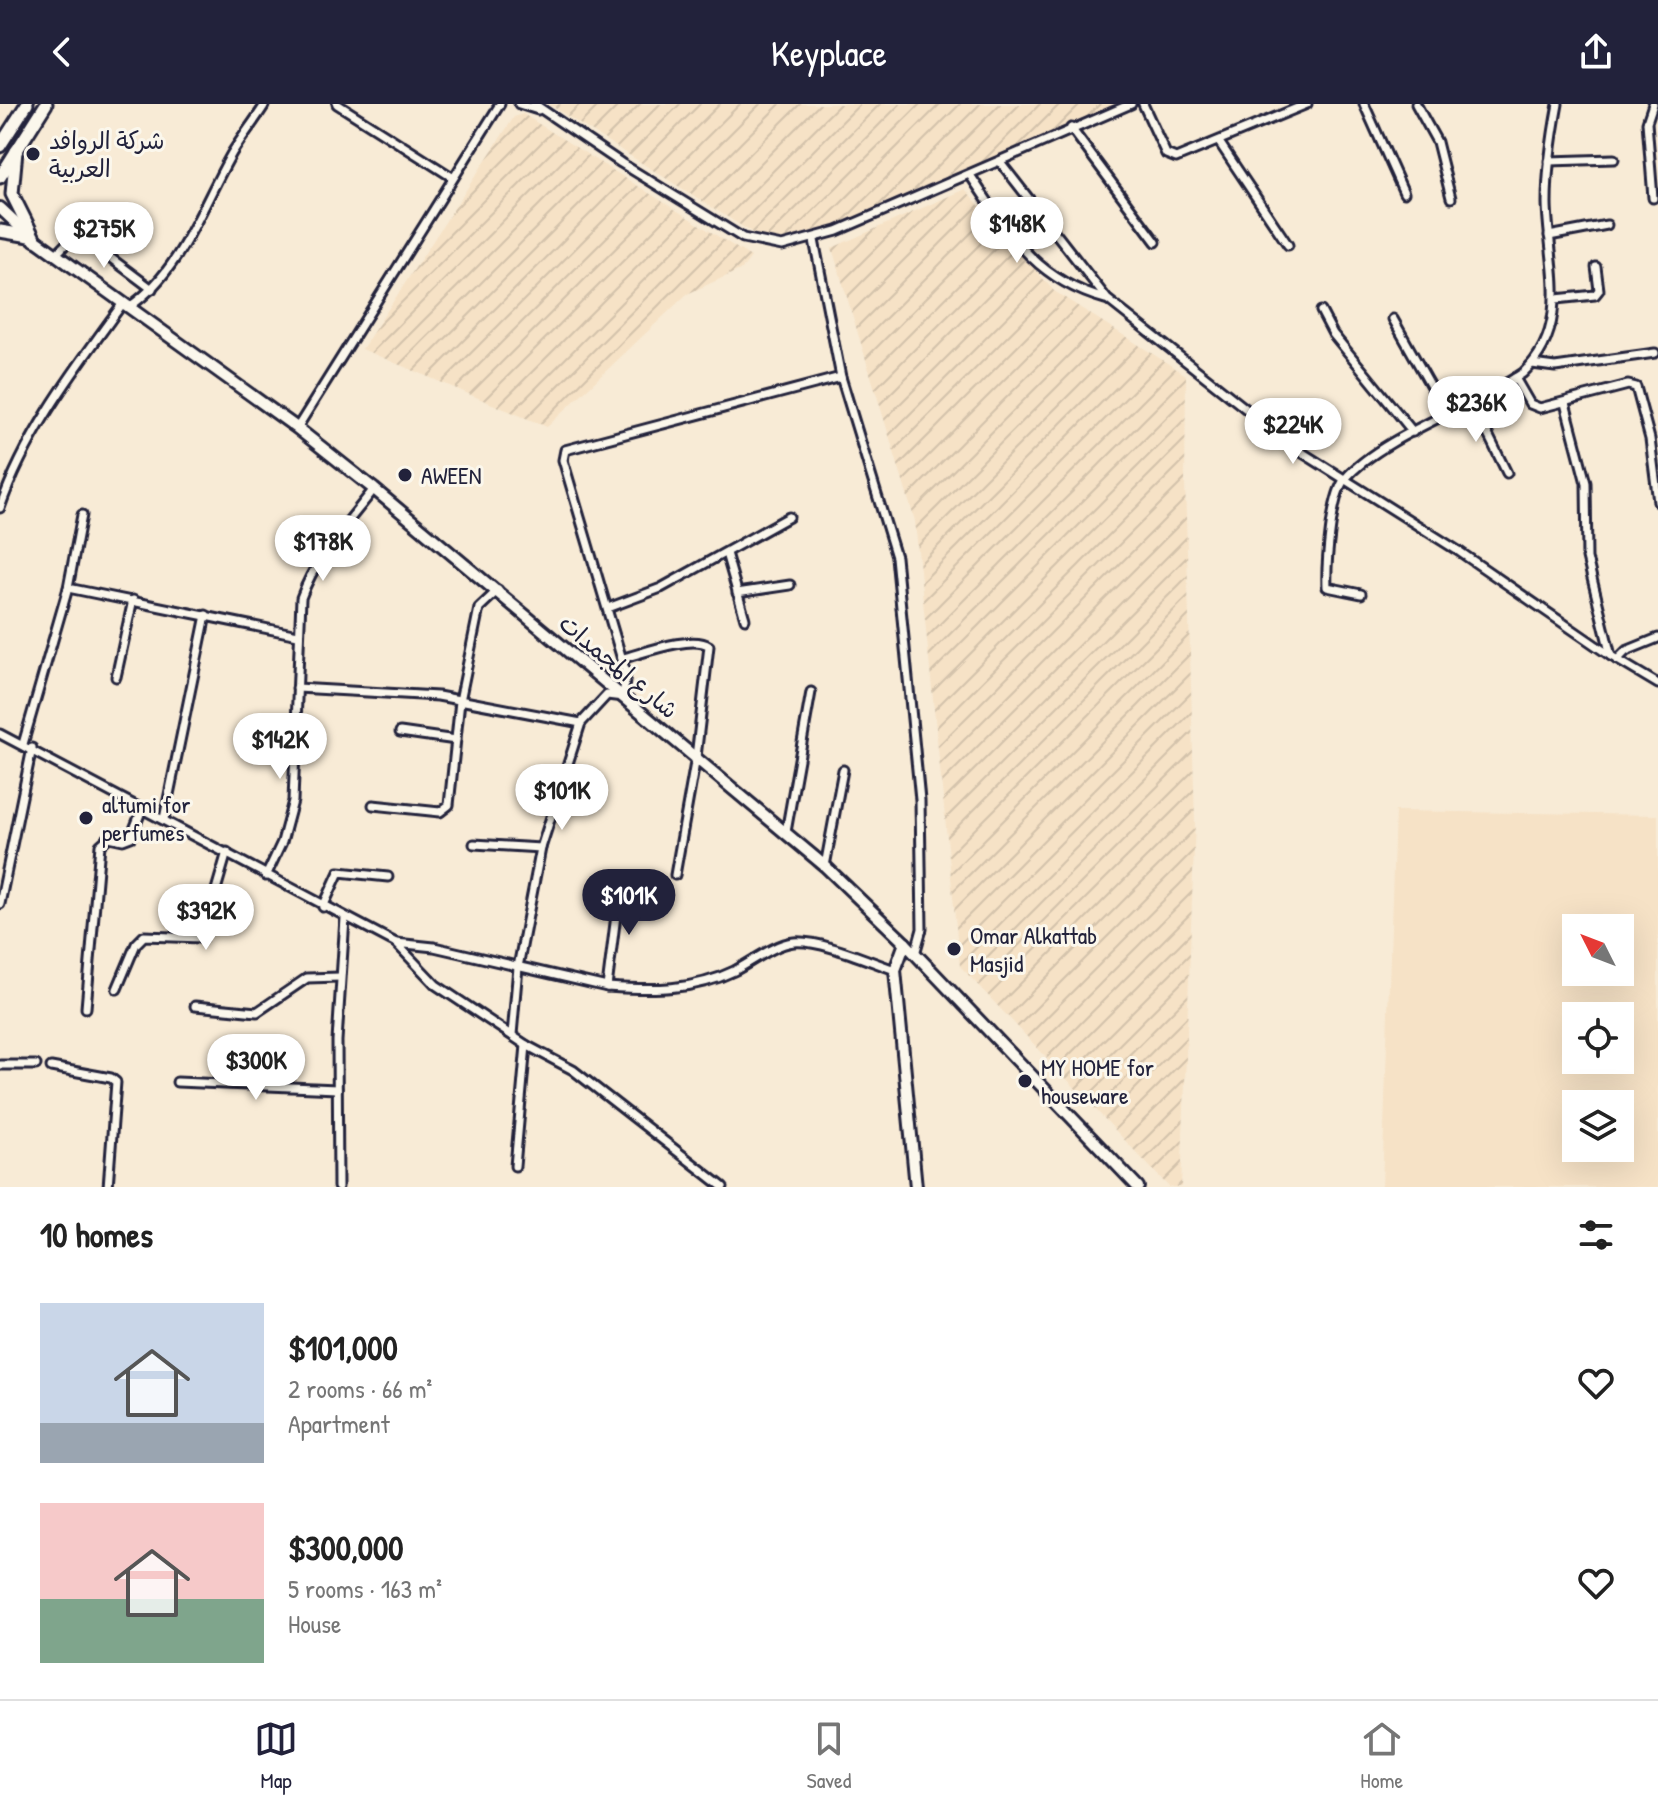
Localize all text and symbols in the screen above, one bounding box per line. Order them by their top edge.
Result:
text: Keyplace [771,28,887,77]
icon: back [40,30,84,74]
icon: share [1574,30,1618,74]
place label: شركة الروافد العربية [49,124,165,184]
marker: شركة الروافد العربية [24,145,42,163]
pin: $148K [961,197,1073,265]
pin: $275K [48,202,160,270]
text: $148K [988,205,1046,240]
text: $275K [73,210,135,245]
pin: $236K [1420,376,1532,444]
text: $236K [1446,384,1506,419]
pin: $224K [1237,398,1349,466]
text: $224K [1263,406,1323,441]
place label: AWEEN [421,459,481,491]
marker: AWEEN [396,466,414,484]
pin: $178K [267,515,379,583]
text: $178K [293,523,353,558]
street label: شارع المجمدات [551,607,685,727]
pin: $142K [224,713,336,781]
text: $142K [251,721,309,756]
pin: $101K [506,764,618,832]
text: $101K [533,772,591,807]
place label: altumi for perfumes [102,788,190,848]
marker: altumi for perfumes [77,809,95,827]
pin: $101K [573,869,685,937]
text: $101K [600,877,658,912]
pin: $392K [150,884,262,952]
text: $392K [176,892,236,927]
north arrow [1562,914,1634,986]
map controls [1562,914,1634,1162]
place label: Omar Alkattab Masjid [970,919,1097,979]
marker: Omar Alkattab Masjid [945,940,963,958]
button: locate [1562,1002,1634,1074]
pin: $300K [200,1034,312,1102]
text: $300K [225,1042,287,1077]
place label: MY HOME for houseware [1041,1051,1154,1111]
marker: MY HOME for houseware [1016,1072,1034,1090]
button: layers [1562,1090,1634,1162]
text: 10 homes [40,1212,153,1258]
icon: filters [1574,1213,1618,1257]
text: $101,000 [288,1325,398,1371]
icon: home [104,1335,200,1431]
icon: heart [1574,1361,1618,1405]
text: 2 rooms · 66 m² [288,1371,432,1406]
text: Apartment [288,1406,390,1441]
text: $300,000 [288,1525,404,1571]
icon: home [104,1535,200,1631]
icon: heart [1574,1561,1618,1605]
text: 5 rooms · 163 m² [288,1571,442,1606]
text: House [288,1606,341,1641]
tab: Map [254,1717,298,1795]
tab: Saved [807,1717,851,1795]
tab: Home [1360,1717,1404,1795]

